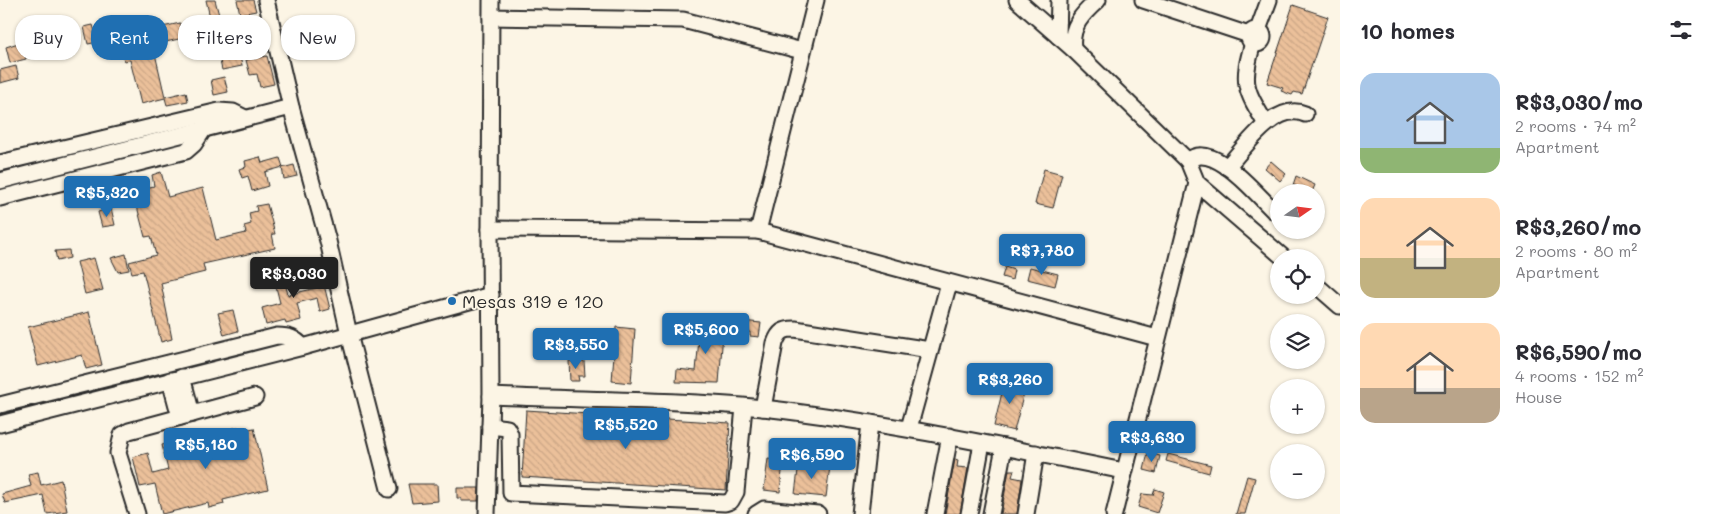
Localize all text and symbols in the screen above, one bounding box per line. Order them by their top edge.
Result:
chip: Buy [15,15,81,60]
chip: Rent [91,15,168,60]
chip: Filters [178,15,271,60]
chip: New [281,15,355,60]
icon: filters [1667,16,1695,44]
text: 10 homes [1360,17,1455,44]
text: R$3,030/mo [1515,88,1643,115]
icon: home [1400,93,1460,153]
text: 2 rooms · 74 m² [1515,115,1636,136]
text: Apartment [1515,136,1600,157]
pin: R$5,320 [61,176,153,218]
text: R$5,320 [75,181,139,202]
north arrow [1270,184,1325,239]
map controls [1270,184,1325,499]
text: R$3,260/mo [1515,213,1641,240]
icon: home [1400,218,1460,278]
pin: R$7,780 [996,234,1088,276]
text: R$7,780 [1010,239,1074,260]
text: 2 rooms · 80 m² [1515,240,1637,261]
button: locate [1270,249,1325,304]
pin: R$3,030 [248,256,340,299]
text: Apartment [1515,261,1600,282]
text: R$3,030 [261,262,327,283]
place label: Mesas 319 e 120 [462,289,603,313]
marker: Mesas 319 e 120 [446,295,458,307]
pin: R$5,600 [660,312,752,355]
button: layers [1270,314,1325,369]
text: R$5,600 [673,318,739,339]
pin: R$3,550 [530,328,622,370]
text: R$3,550 [544,333,608,354]
text: R$6,590/mo [1515,338,1642,365]
icon: home [1400,343,1460,403]
pin: R$3,260 [964,362,1056,405]
text: 4 rooms · 152 m² [1515,365,1644,386]
text: R$3,260 [978,368,1042,389]
button: + [1270,379,1325,434]
text: House [1515,386,1562,407]
pin: R$5,520 [580,408,672,450]
text: R$5,520 [594,413,658,434]
pin: R$3,630 [1106,420,1198,463]
text: R$3,630 [1119,426,1185,447]
pin: R$5,180 [160,428,252,470]
text: R$5,180 [175,433,237,454]
pin: R$6,590 [766,438,858,480]
text: R$6,590 [780,443,844,464]
button: − [1270,444,1325,499]

